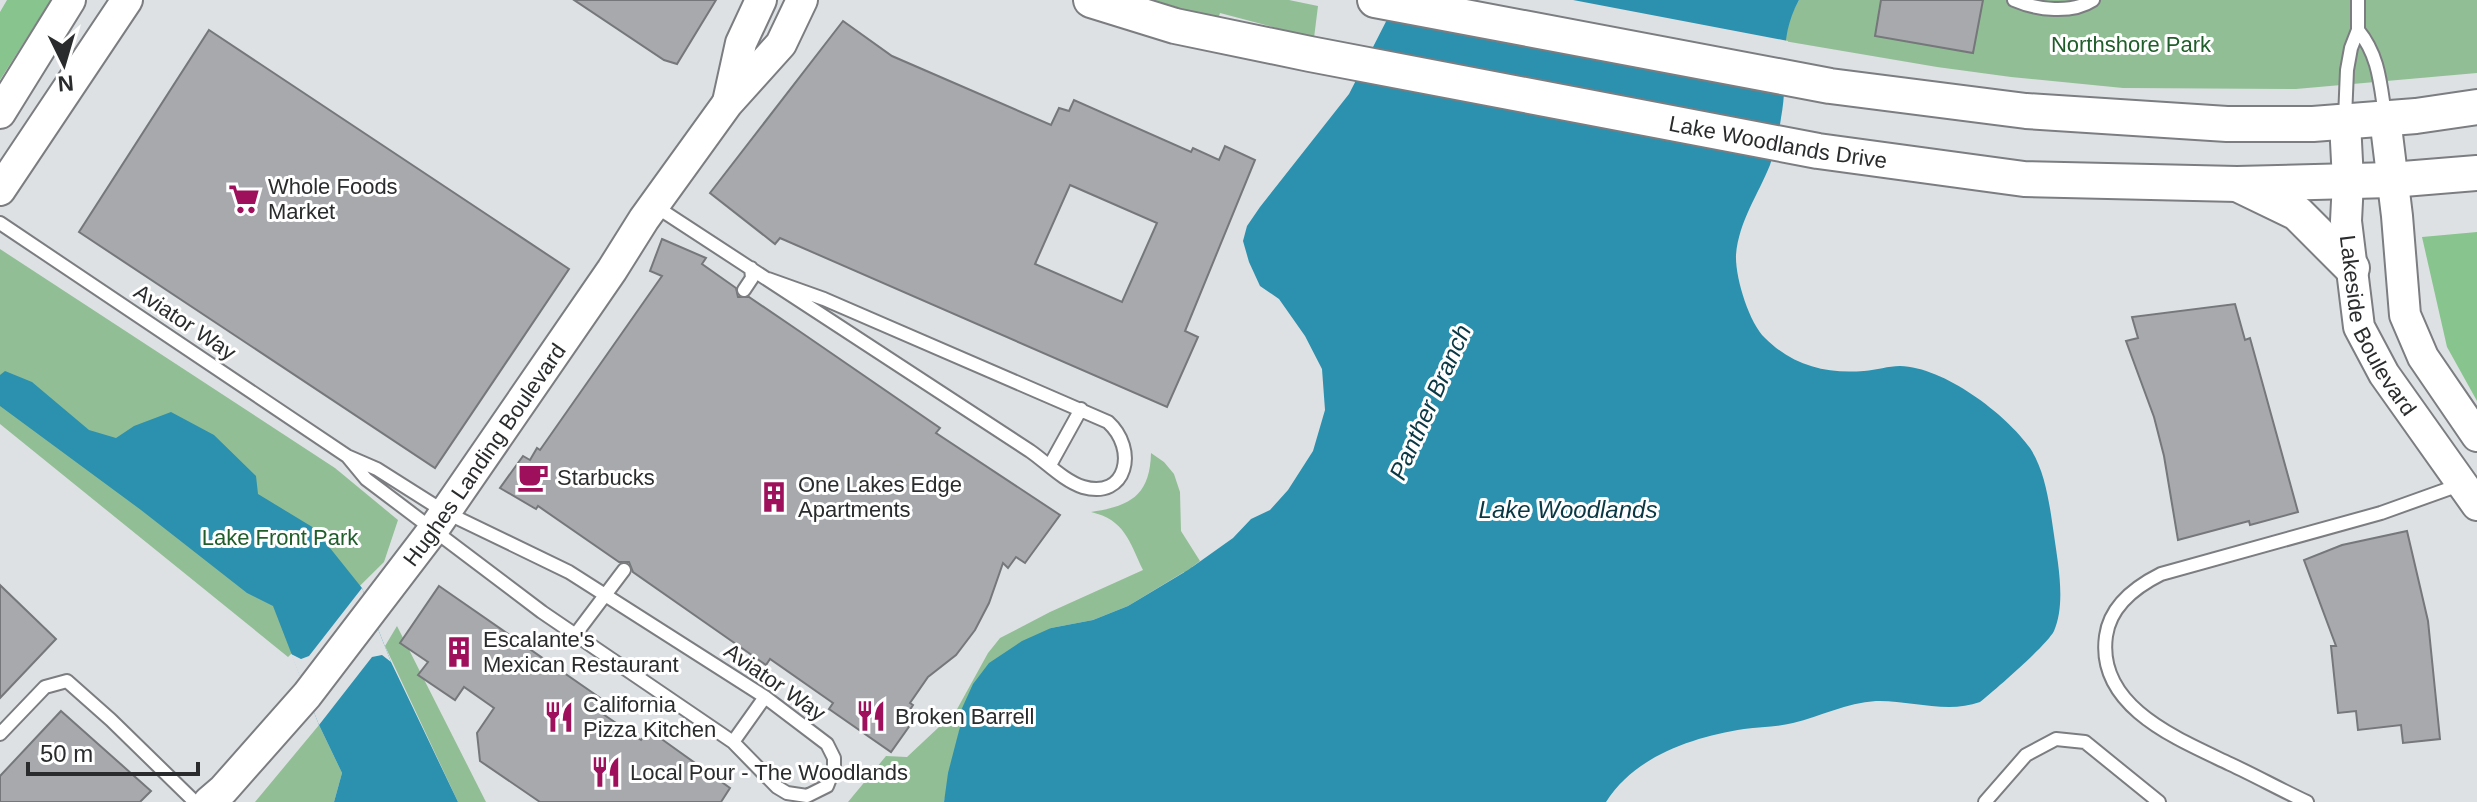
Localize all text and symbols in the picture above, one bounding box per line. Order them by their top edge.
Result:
north arrow [24,24,104,104]
park label: Northshore Park [2051,32,2212,57]
text: N [57,70,75,97]
street label: Lake Woodlands Drive [1667,110,1889,173]
place label: Whole Foods Market [268,174,398,224]
supermarket icon: Whole Foods Market [227,182,261,216]
street label: Lakeside Boulevard [2335,234,2422,420]
street label: Aviator Way [129,279,241,365]
water label: Panther Branch [1384,320,1476,484]
street label: Hughes Landing Boulevard [398,338,570,571]
cafe icon: Starbucks [516,460,550,494]
place label: Starbucks [557,465,655,490]
place label: One Lakes Edge Apartments [798,472,962,522]
building icon: One Lakes Edge Apartments [757,480,791,514]
water label: Lake Woodlands [1479,496,1657,523]
park label: Lake Front Park [202,525,359,550]
place label: Escalante's Mexican Restaurant [483,627,679,677]
building icon: Escalante's Mexican Restaurant [442,635,476,669]
street label: Aviator Way [720,638,830,726]
place label: California Pizza Kitchen [583,692,716,742]
restaurant icon: Broken Barrell [854,699,888,733]
restaurant icon: California Pizza Kitchen [542,700,576,734]
place label: Broken Barrell [895,704,1034,729]
scale bar [28,726,198,776]
text: 50 m [40,740,93,767]
restaurant icon: Local Pour - The Woodlands [589,755,623,789]
place label: Local Pour - The Woodlands [630,760,908,785]

